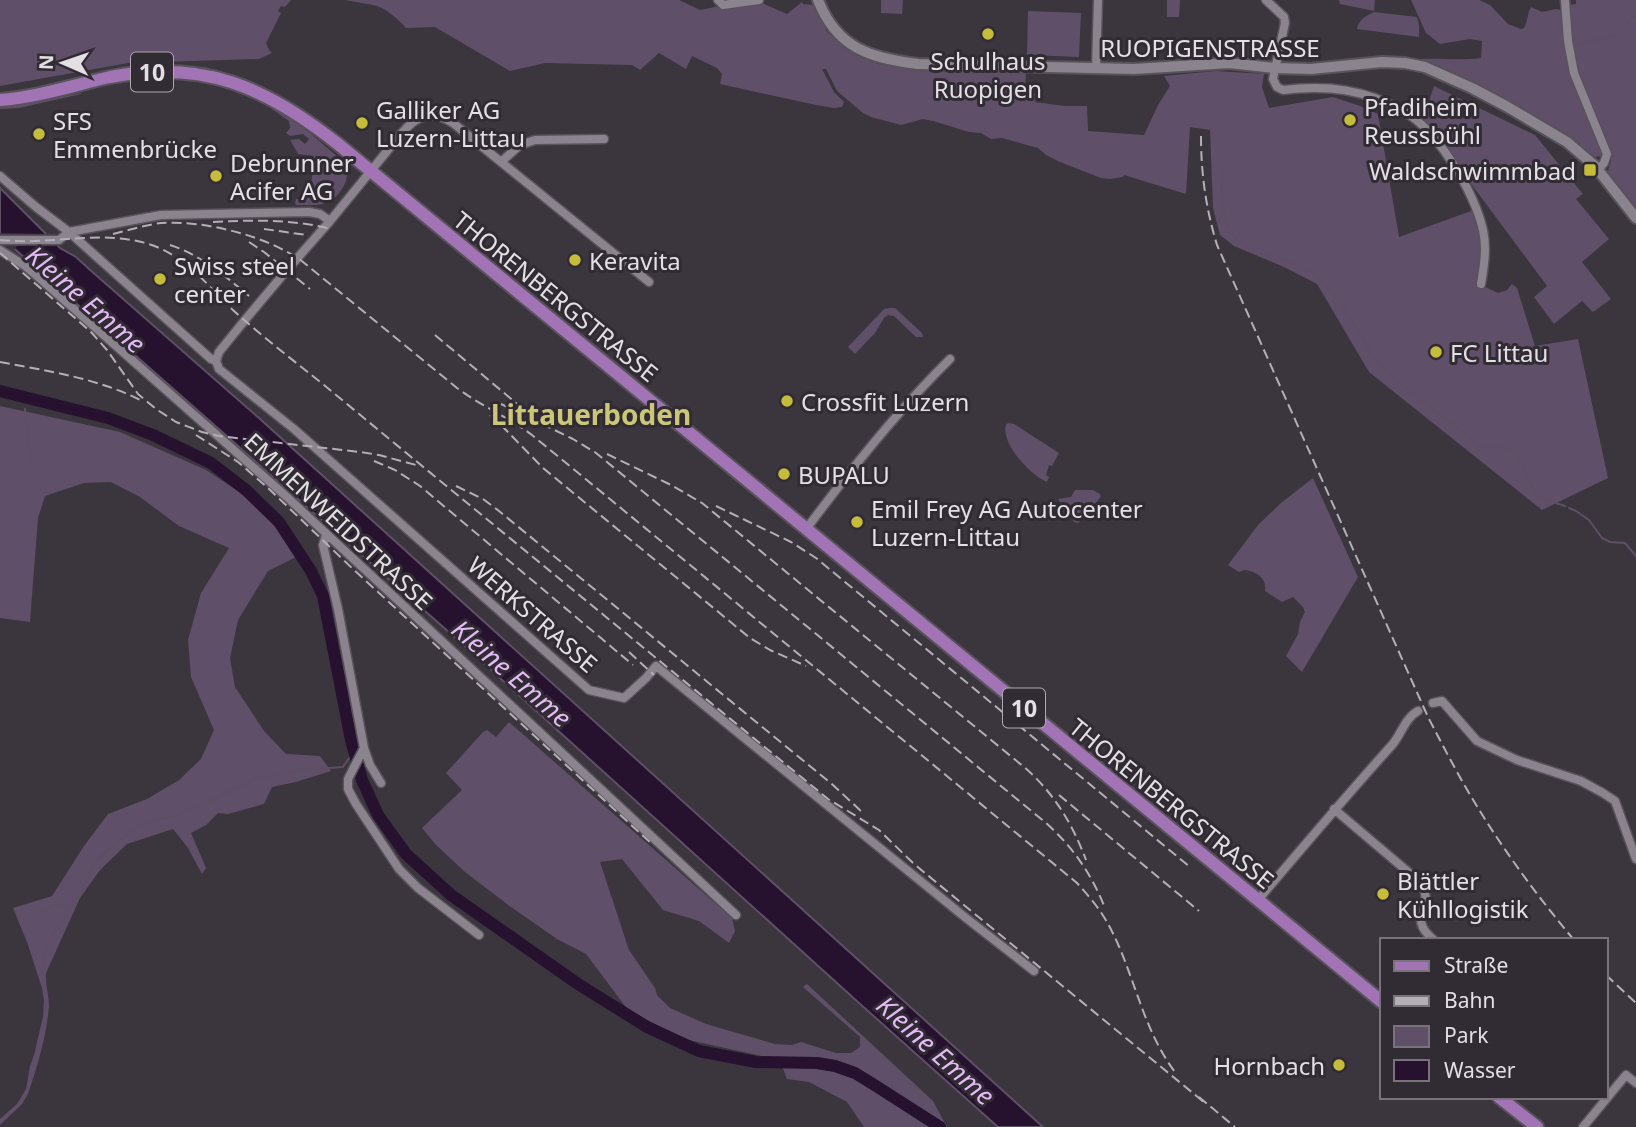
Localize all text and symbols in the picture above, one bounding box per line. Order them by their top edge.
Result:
marker: Schulhaus Ruopigen [980,26,996,42]
north arrow [28,28,98,98]
street label: RUOPIGENSTRASSE [1100,31,1320,64]
place label: Schulhaus Ruopigen [930,44,1046,105]
road number: 10 [131,53,173,92]
text: N [33,54,59,71]
place label: Pfadiheim Reussbühl [1364,90,1481,151]
place label: Galliker AG Luzern-Littau [376,93,525,154]
place label: SFS Emmenbrücke [53,104,217,165]
marker: Pfadiheim Reussbühl [1342,112,1358,128]
marker: Galliker AG Luzern-Littau [354,115,370,131]
marker: SFS Emmenbrücke [31,126,47,142]
place label: Debrunner Acifer AG [230,146,354,207]
place label: Waldschwimmbad [1369,154,1576,187]
marker: Waldschwimmbad [1582,162,1598,178]
marker: Debrunner Acifer AG [208,168,224,184]
street label: THORENBERGSTRASSE [447,203,665,389]
water label: Kleine Emme [18,237,154,361]
place label: Keravita [589,244,681,277]
place label: Swiss steel center [174,249,295,310]
marker: Keravita [567,252,583,268]
marker: Swiss steel center [152,271,168,287]
place label: FC Littau [1450,336,1548,369]
marker: FC Littau [1428,344,1444,360]
place label: Crossfit Luzern [801,385,969,418]
marker: Crossfit Luzern [779,393,795,409]
district label: Littauerboden [491,395,691,433]
street label: EMMENWEIDSTRASSE [238,425,440,617]
place label: BUPALU [798,458,890,491]
marker: BUPALU [776,466,792,482]
place label: Emil Frey AG Autocenter Luzern-Littau [871,492,1143,553]
marker: Emil Frey AG Autocenter Luzern-Littau [849,514,865,530]
street label: WERKSTRASSE [461,548,605,680]
water label: Kleine Emme [444,611,580,735]
road number: 10 [1003,688,1045,728]
street label: THORENBERGSTRASSE [1063,710,1281,896]
place label: Blättler Kühllogistik [1397,864,1529,925]
marker: Blättler Kühllogistik [1375,886,1391,902]
legend [1380,938,1608,1099]
text: Straße [1444,951,1508,979]
text: Bahn [1444,986,1495,1014]
water label: Kleine Emme [869,987,1003,1113]
text: Park [1444,1021,1489,1049]
place label: Hornbach [1213,1049,1325,1082]
text: Wasser [1444,1056,1516,1084]
marker: Hornbach [1331,1057,1347,1073]

